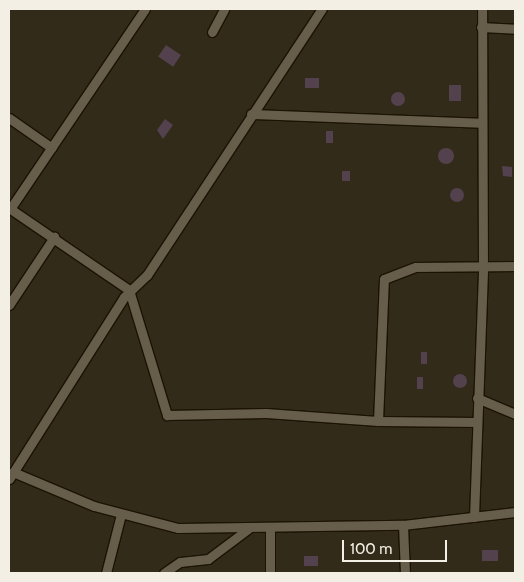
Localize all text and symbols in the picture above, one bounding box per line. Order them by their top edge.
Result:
scale bar [344,530,449,562]
text: 100 m [350,540,392,558]

